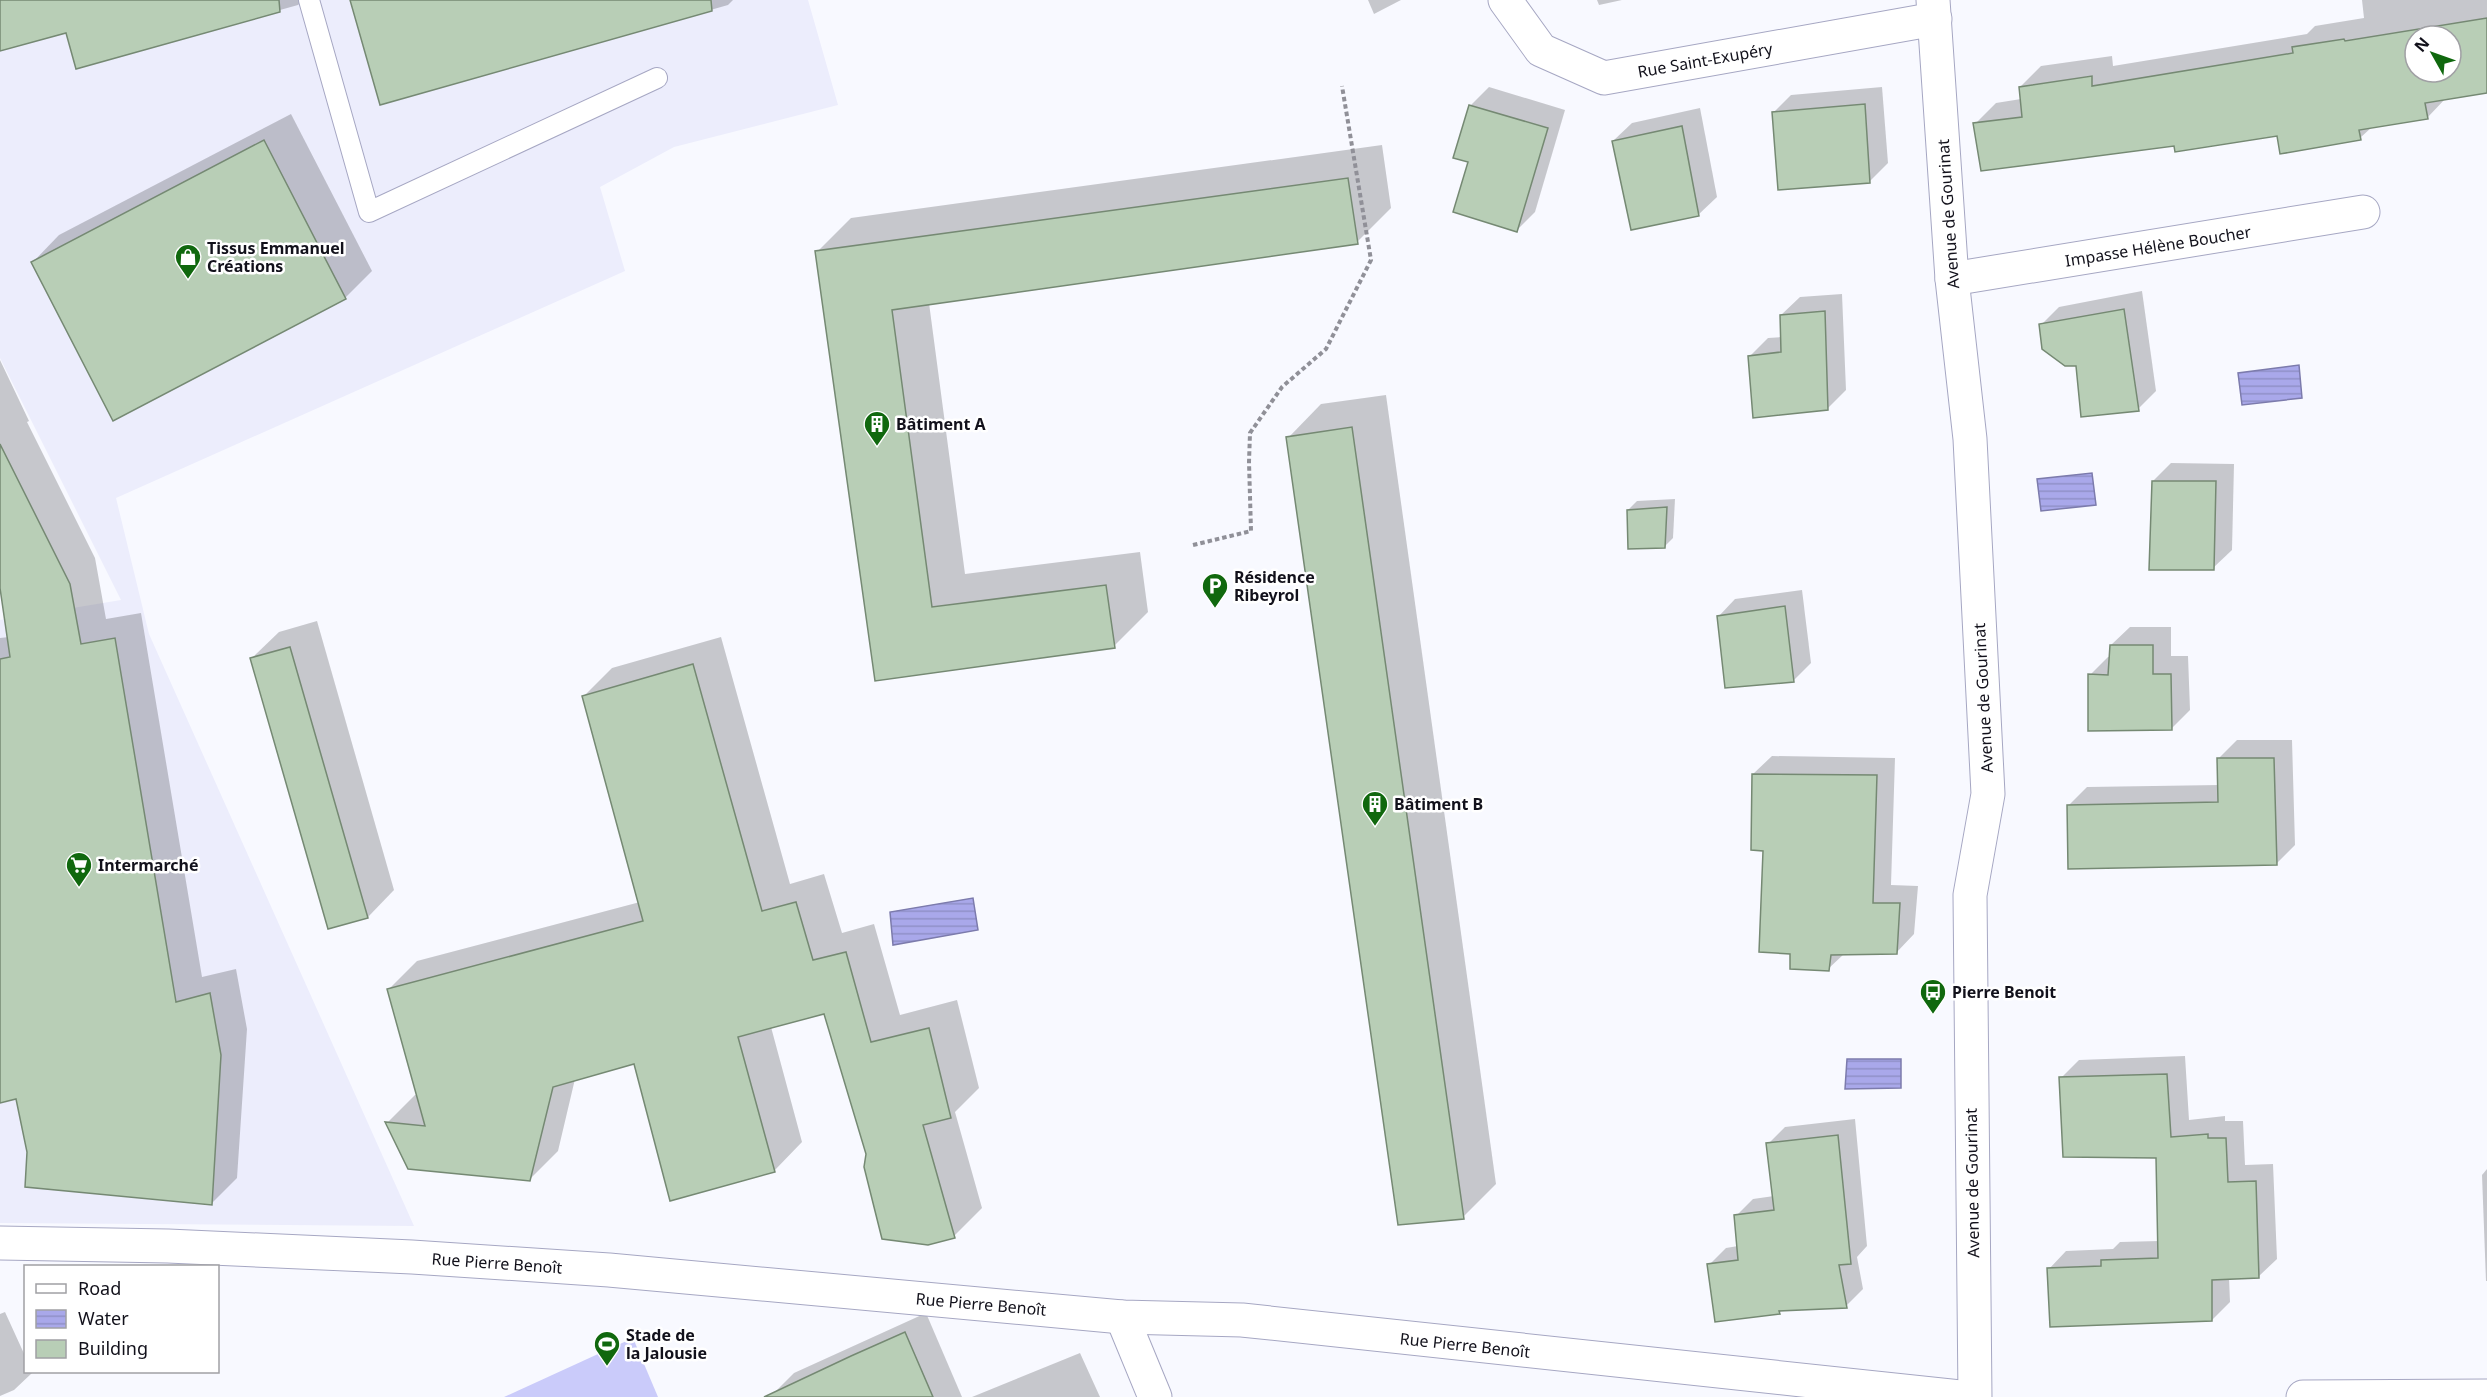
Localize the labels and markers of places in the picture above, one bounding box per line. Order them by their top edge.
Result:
place label: Tissus Emmanuel Créations [207,237,345,277]
shop icon: Tissus Emmanuel Créations [173,242,203,280]
building icon: Bâtiment A [862,409,892,447]
place label: Bâtiment A [896,413,987,435]
place label: Résidence Ribeyrol [1234,566,1315,606]
parking icon: Résidence Ribeyrol [1200,571,1230,609]
building icon: Bâtiment B [1360,789,1390,827]
place label: Bâtiment B [1394,793,1483,815]
supermarket icon: Intermarché [64,850,94,888]
place label: Intermarché [98,854,199,876]
bus stop icon: Pierre Benoit [1918,977,1948,1015]
place label: Pierre Benoit [1952,981,2056,1003]
place label: Stade de la Jalousie [626,1324,707,1364]
sports icon: Stade de la Jalousie [592,1329,622,1367]

